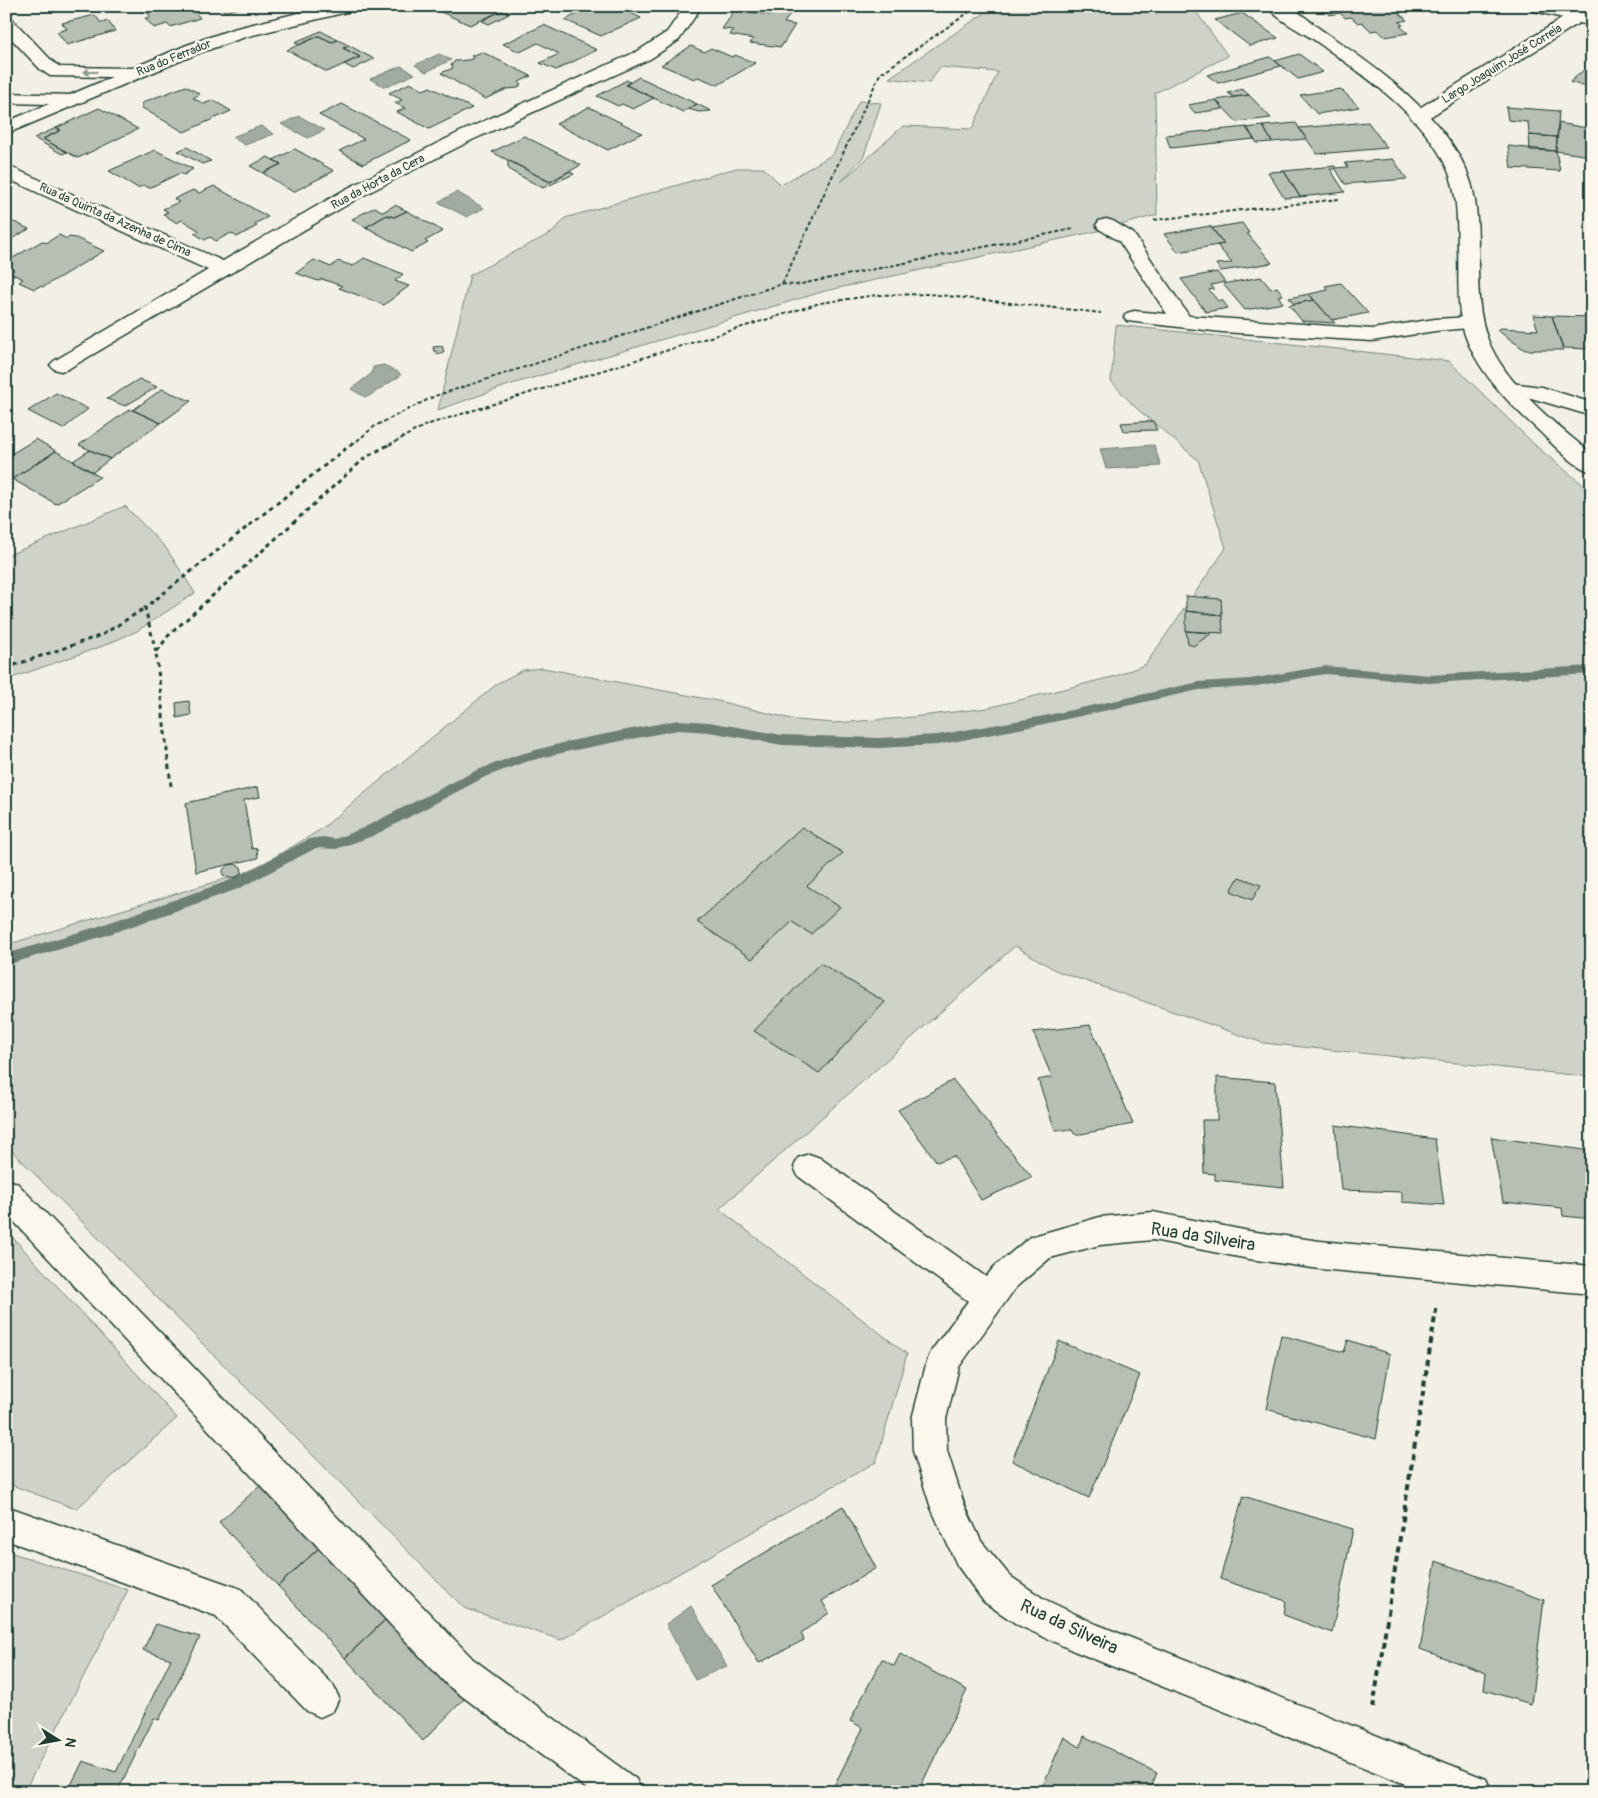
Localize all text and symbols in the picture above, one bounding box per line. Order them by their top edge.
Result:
street label: Largo Joaquim José Correia [1439,21,1565,107]
street label: Rua do Ferrador [134,36,214,80]
one-way arrow [82,68,98,76]
street label: Rua da Horta da Cera [329,151,428,213]
street label: Rua da Quinta da Azenha de Cima [37,180,194,260]
street label: Rua da Silveira [1149,1217,1257,1257]
street label: Rua da Silveira [1016,1594,1122,1660]
north arrow [32,1716,82,1766]
text: N [61,1736,80,1749]

